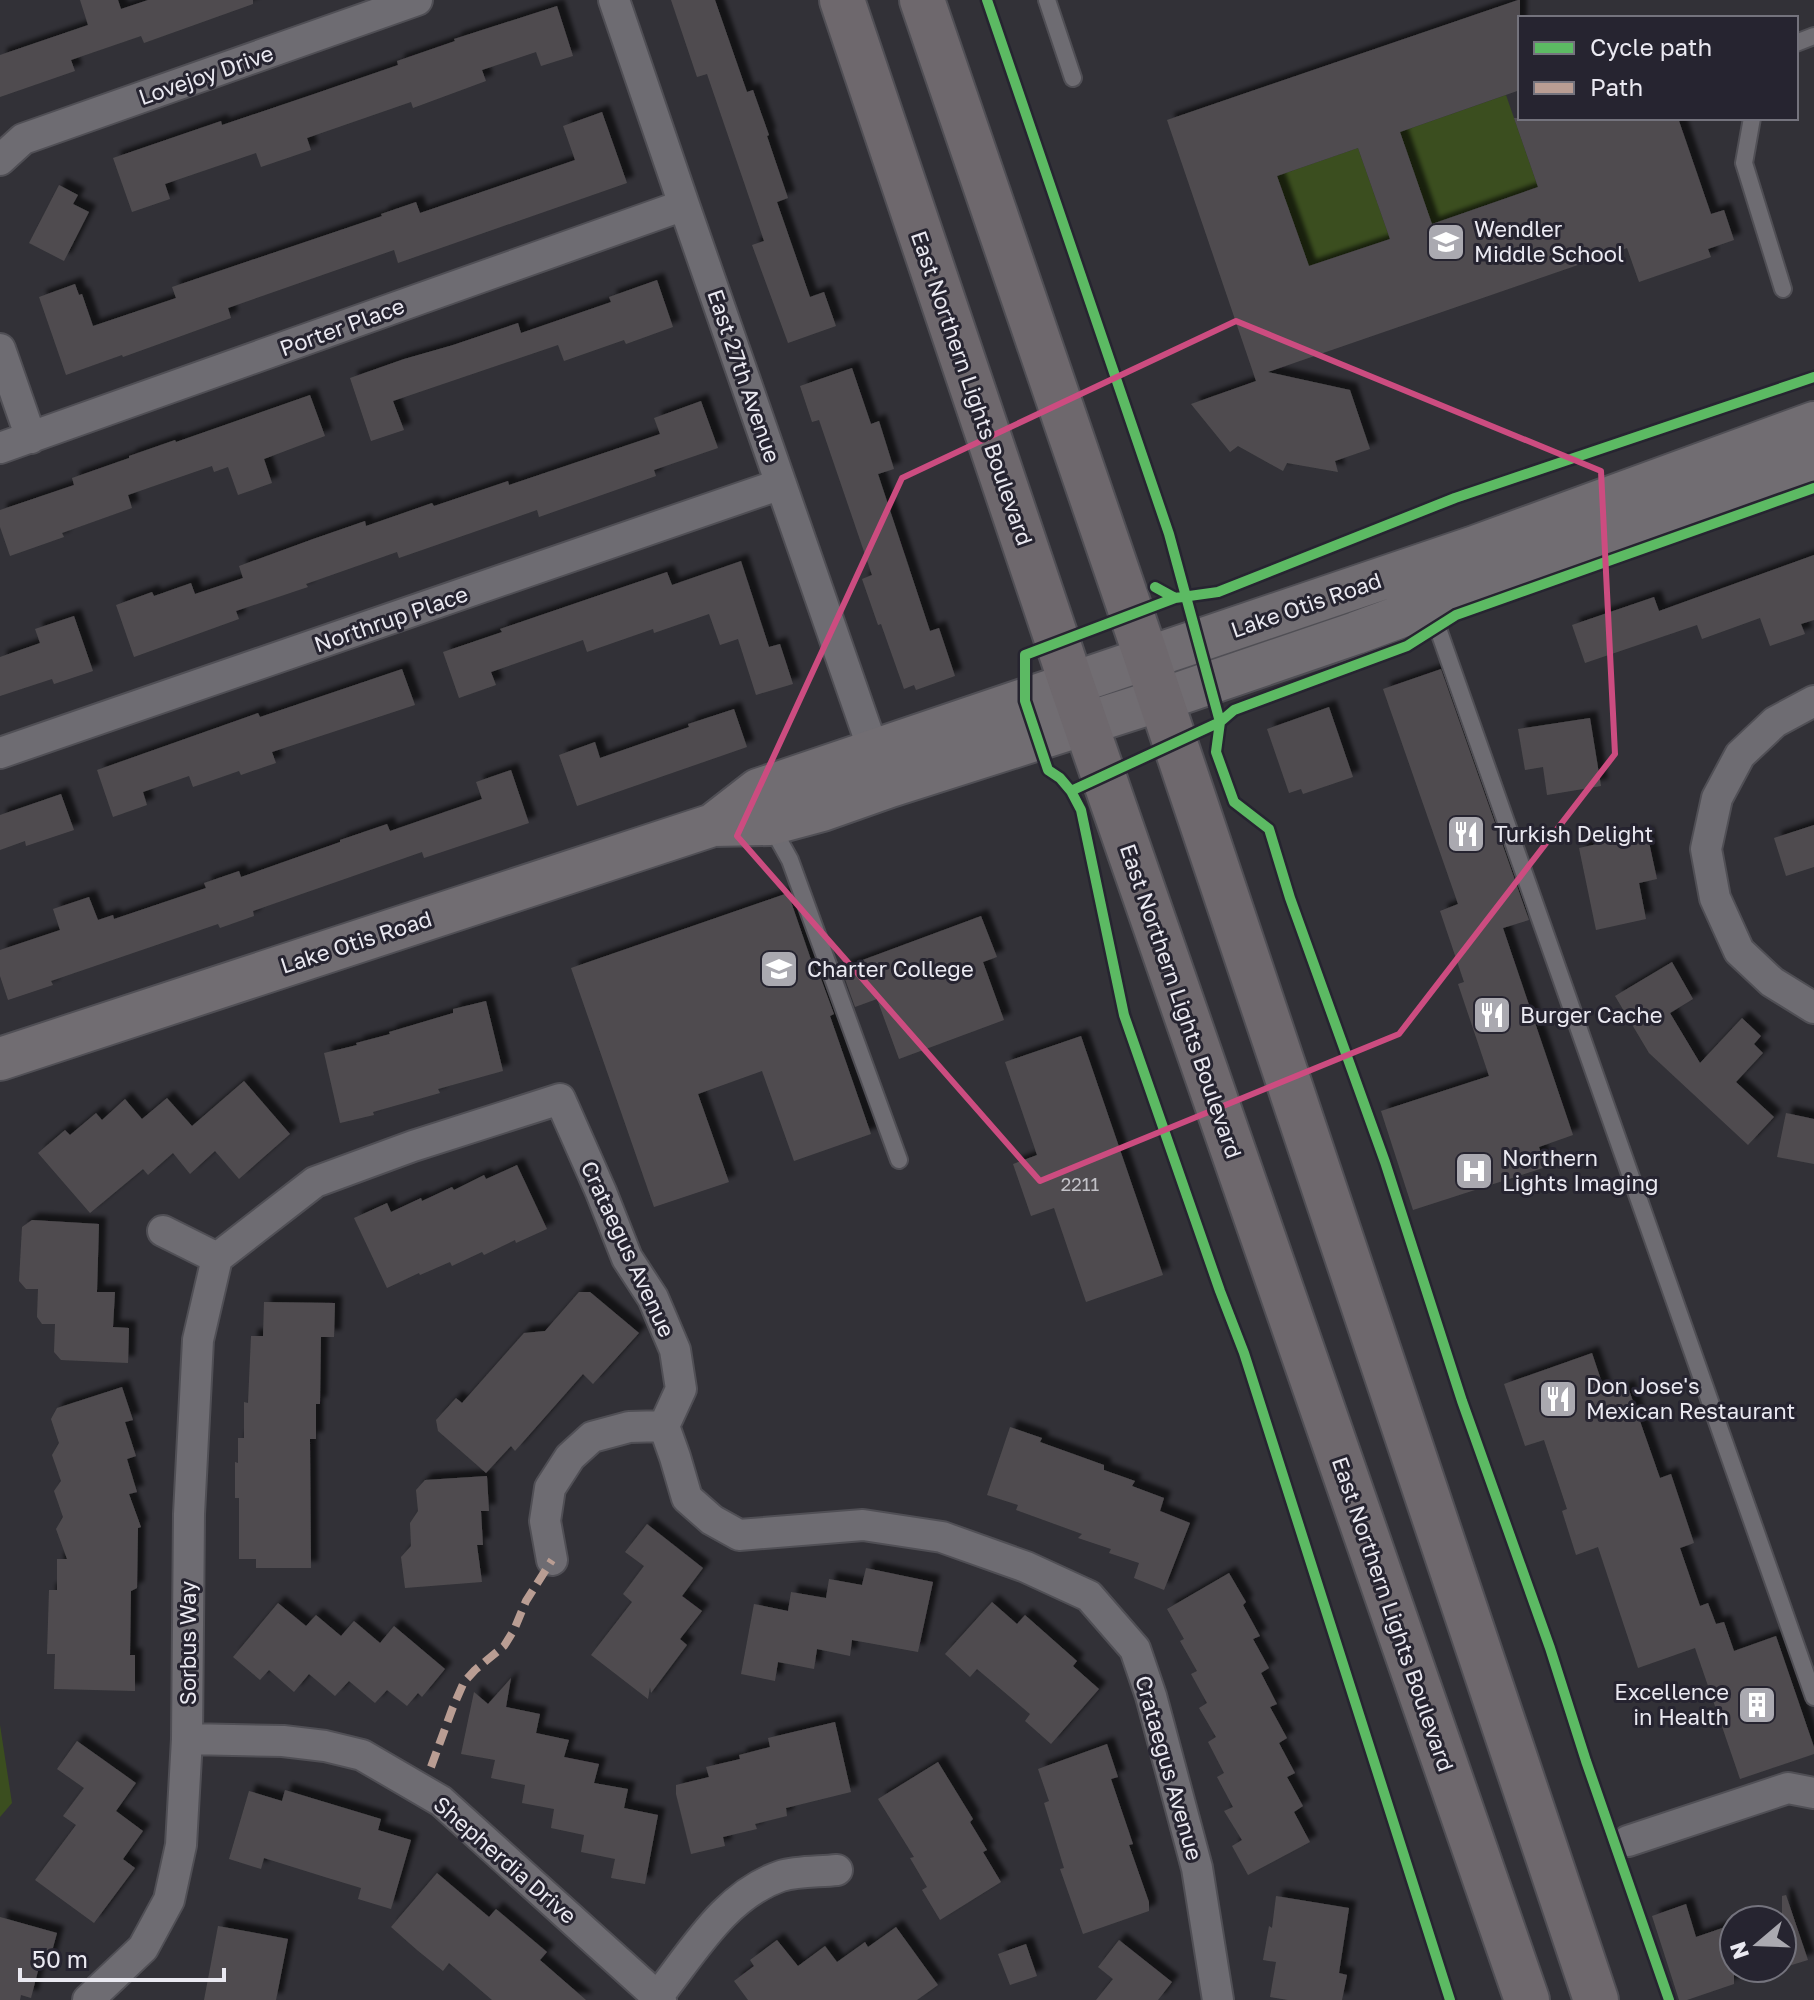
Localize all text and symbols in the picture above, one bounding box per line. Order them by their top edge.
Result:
legend [1518,16,1798,120]
text: Cycle path [1590,32,1712,61]
street label: Lovejoy Drive [135,39,277,110]
text: Path [1590,72,1643,101]
place label: Wendler Middle School [1474,215,1624,267]
school or university icon: Wendler Middle School [1425,221,1467,263]
street label: East Northern Lights Boulevard [906,227,1039,549]
street label: East 27th Avenue [702,286,787,466]
street label: Porter Place [276,291,408,362]
street label: Lake Otis Road [1227,566,1385,643]
street label: Northrup Place [310,580,471,657]
restaurant icon: Turkish Delight [1445,813,1487,855]
place label: Turkish Delight [1494,820,1653,847]
street label: East Northern Lights Boulevard [1115,840,1248,1162]
street label: Lake Otis Road [277,904,435,979]
school or university icon: Charter College [758,948,800,990]
place label: Charter College [807,955,974,982]
restaurant icon: Burger Cache [1471,994,1513,1036]
place label: Burger Cache [1520,1001,1662,1028]
place label: Northern Lights Imaging [1502,1144,1659,1196]
hospital icon: Northern Lights Imaging [1453,1150,1495,1192]
street label: Crataegus Avenue [576,1156,681,1341]
house number: 2211 [1061,1173,1099,1195]
place label: Don Jose's Mexican Restaurant [1586,1372,1795,1424]
restaurant icon: Don Jose's Mexican Restaurant [1537,1378,1579,1420]
street label: East Northern Lights Boulevard [1327,1453,1460,1775]
street label: Sorbus Way [174,1581,201,1705]
street label: Crataegus Avenue [1130,1672,1209,1863]
place label: Excellence in Health [1614,1678,1729,1730]
building icon: Excellence in Health [1736,1684,1778,1726]
street label: Shepherdia Drive [428,1790,582,1929]
north arrow [1718,1904,1798,1984]
scale bar [20,1932,224,1982]
text: N [1723,1938,1754,1963]
text: 50 m [32,1944,88,1973]

